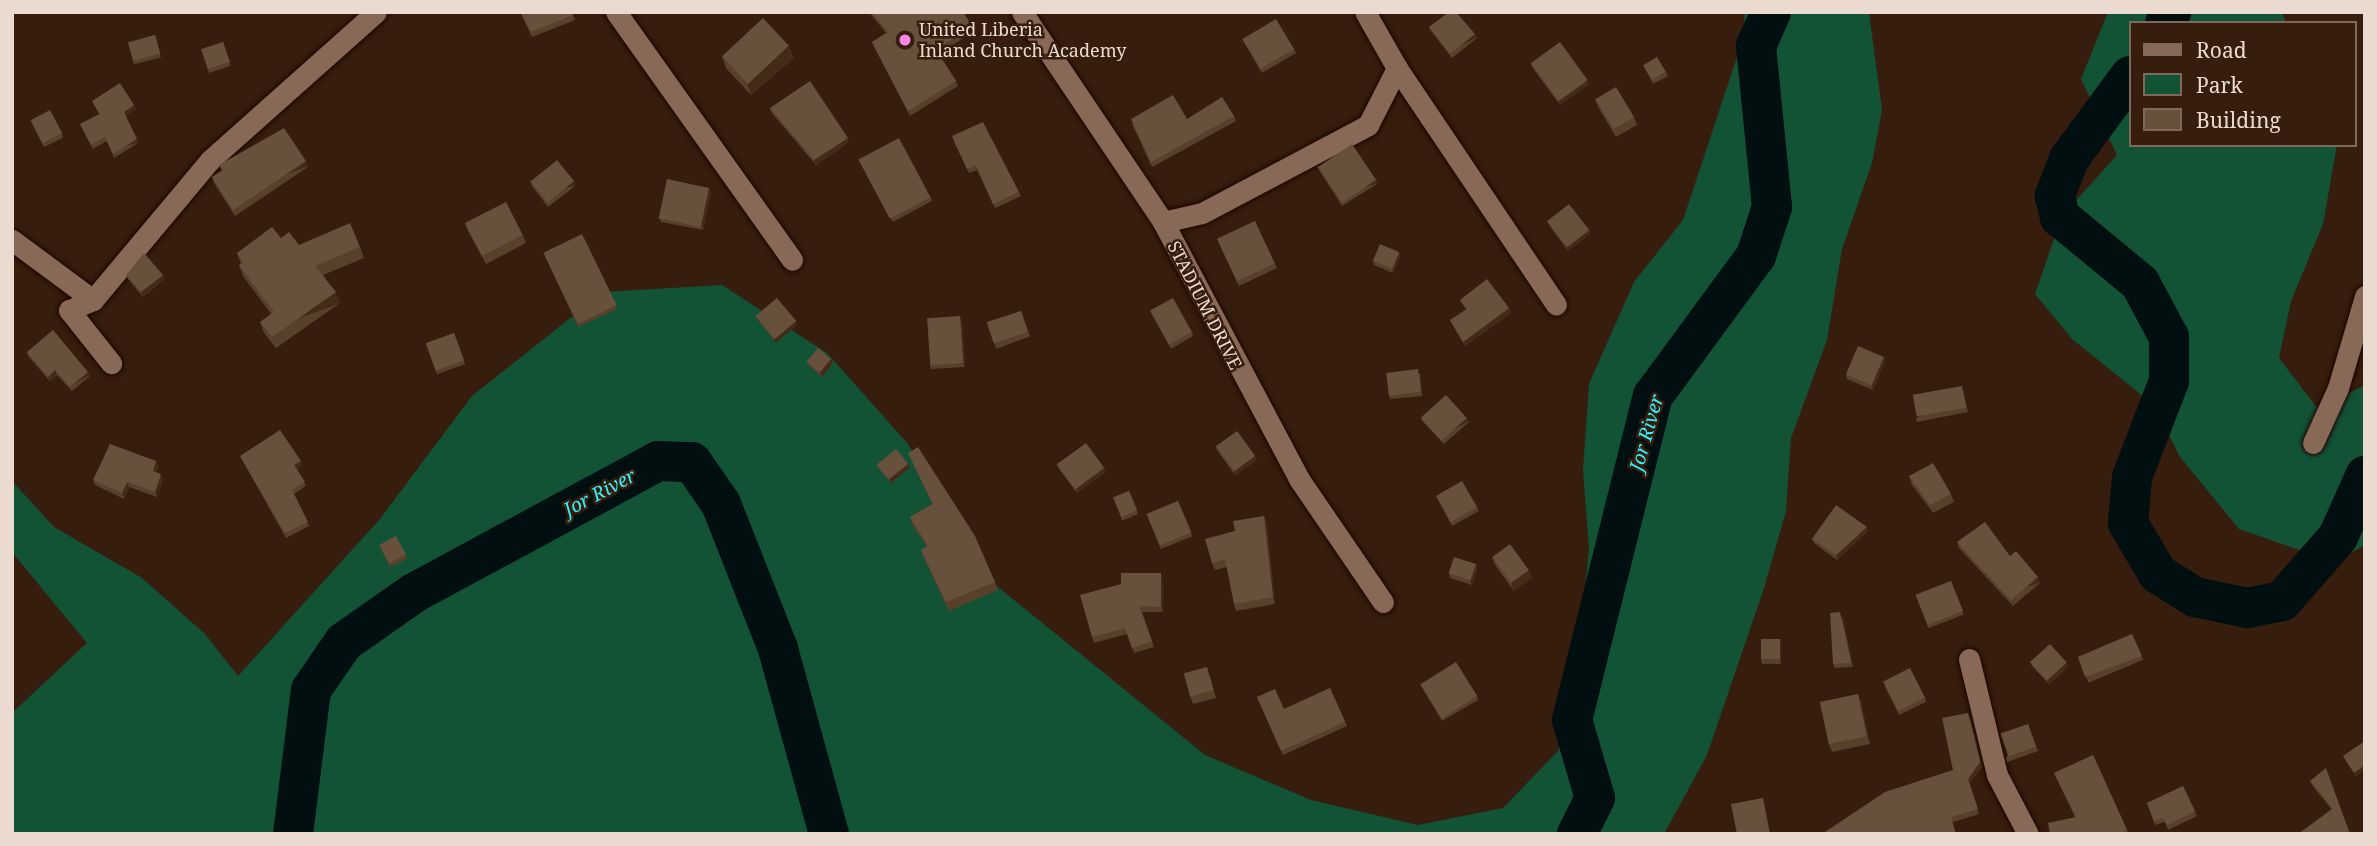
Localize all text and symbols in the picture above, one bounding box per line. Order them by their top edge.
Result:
place label: United Liberia Inland Church Academy [919,19,1126,61]
legend [2128,21,2356,147]
marker: United Liberia Inland Church Academy [897,32,913,48]
text: Road [2196,36,2247,64]
text: Park [2196,71,2243,99]
text: Building [2196,106,2281,134]
street label: STADIUM DRIVE [1163,237,1247,373]
water label: Jor River [1625,392,1669,474]
water label: Jor River [560,465,640,521]

